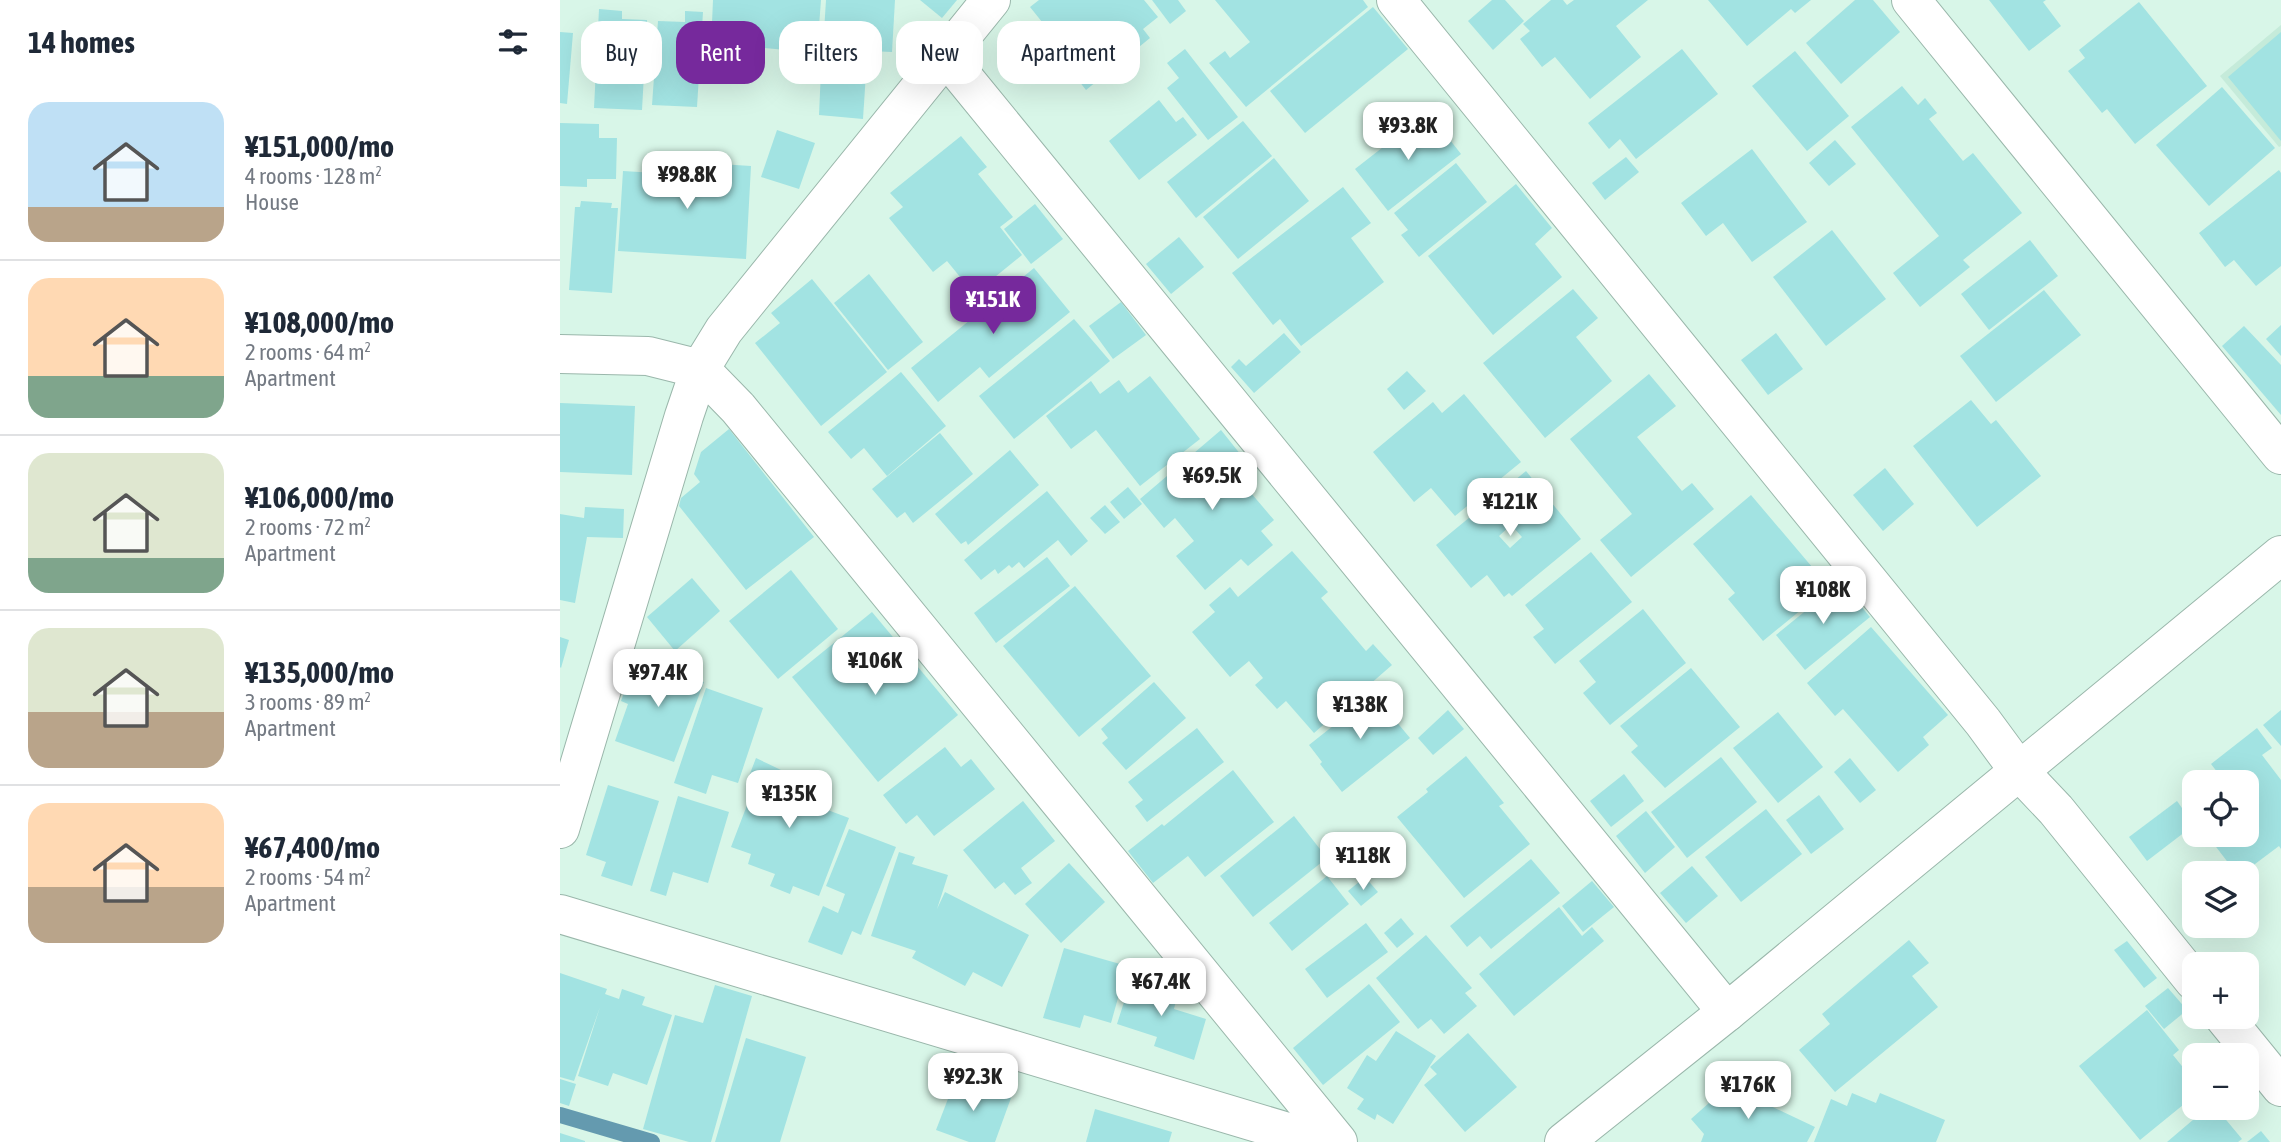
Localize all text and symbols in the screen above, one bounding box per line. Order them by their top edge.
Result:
chip: Buy [581,21,662,84]
chip: Rent [676,21,765,84]
chip: Filters [779,21,882,84]
chip: New [896,21,983,84]
chip: Apartment [997,21,1140,84]
icon: filters [494,23,532,61]
text: 14 homes [28,25,135,59]
pin: ¥93.8K [1351,102,1465,162]
text: ¥93.8K [1379,112,1437,138]
text: ¥151,000/mo [245,129,394,163]
icon: home [84,130,168,214]
pin: ¥98.8K [630,152,744,211]
text: ¥98.8K [658,161,716,187]
text: 4 rooms · 128 m² [245,163,382,189]
text: House [245,189,299,215]
pin: ¥151K [944,276,1042,336]
text: ¥151K [966,286,1020,312]
text: ¥108,000/mo [245,305,394,339]
icon: home [84,306,168,390]
text: 2 rooms · 64 m² [245,339,371,365]
text: Apartment [245,365,336,391]
pin: ¥69.5K [1155,452,1269,512]
text: ¥69.5K [1183,462,1241,488]
pin: ¥121K [1461,478,1559,538]
text: ¥106,000/mo [245,480,394,514]
icon: home [84,481,168,565]
text: ¥121K [1483,488,1537,514]
text: 2 rooms · 72 m² [245,514,371,540]
text: Apartment [245,540,336,566]
pin: ¥108K [1774,566,1872,626]
text: ¥108K [1796,576,1850,602]
pin: ¥106K [826,638,924,697]
text: ¥106K [848,647,902,673]
pin: ¥97.4K [601,650,715,709]
text: ¥135,000/mo [245,655,394,689]
icon: home [84,656,168,740]
text: ¥97.4K [629,659,687,685]
pin: ¥138K [1311,682,1409,741]
text: 3 rooms · 89 m² [245,689,371,715]
text: ¥138K [1333,691,1387,717]
text: Apartment [245,715,336,741]
pin: ¥135K [740,770,838,830]
map controls [2182,770,2259,1120]
button: locate [2182,770,2259,847]
text: ¥135K [762,780,816,806]
text: ¥67,400/mo [245,830,380,864]
icon: home [84,831,168,915]
pin: ¥118K [1314,832,1412,892]
text: ¥118K [1336,842,1390,868]
button: layers [2182,861,2259,938]
text: 2 rooms · 54 m² [245,864,371,890]
text: Apartment [245,890,336,916]
button: + [2182,952,2259,1029]
pin: ¥67.4K [1104,958,1218,1018]
text: ¥67.4K [1132,968,1190,994]
button: − [2182,1043,2259,1120]
pin: ¥92.3K [916,1054,1030,1113]
pin: ¥176K [1699,1062,1797,1121]
text: ¥92.3K [944,1063,1002,1089]
text: ¥176K [1721,1071,1775,1097]

